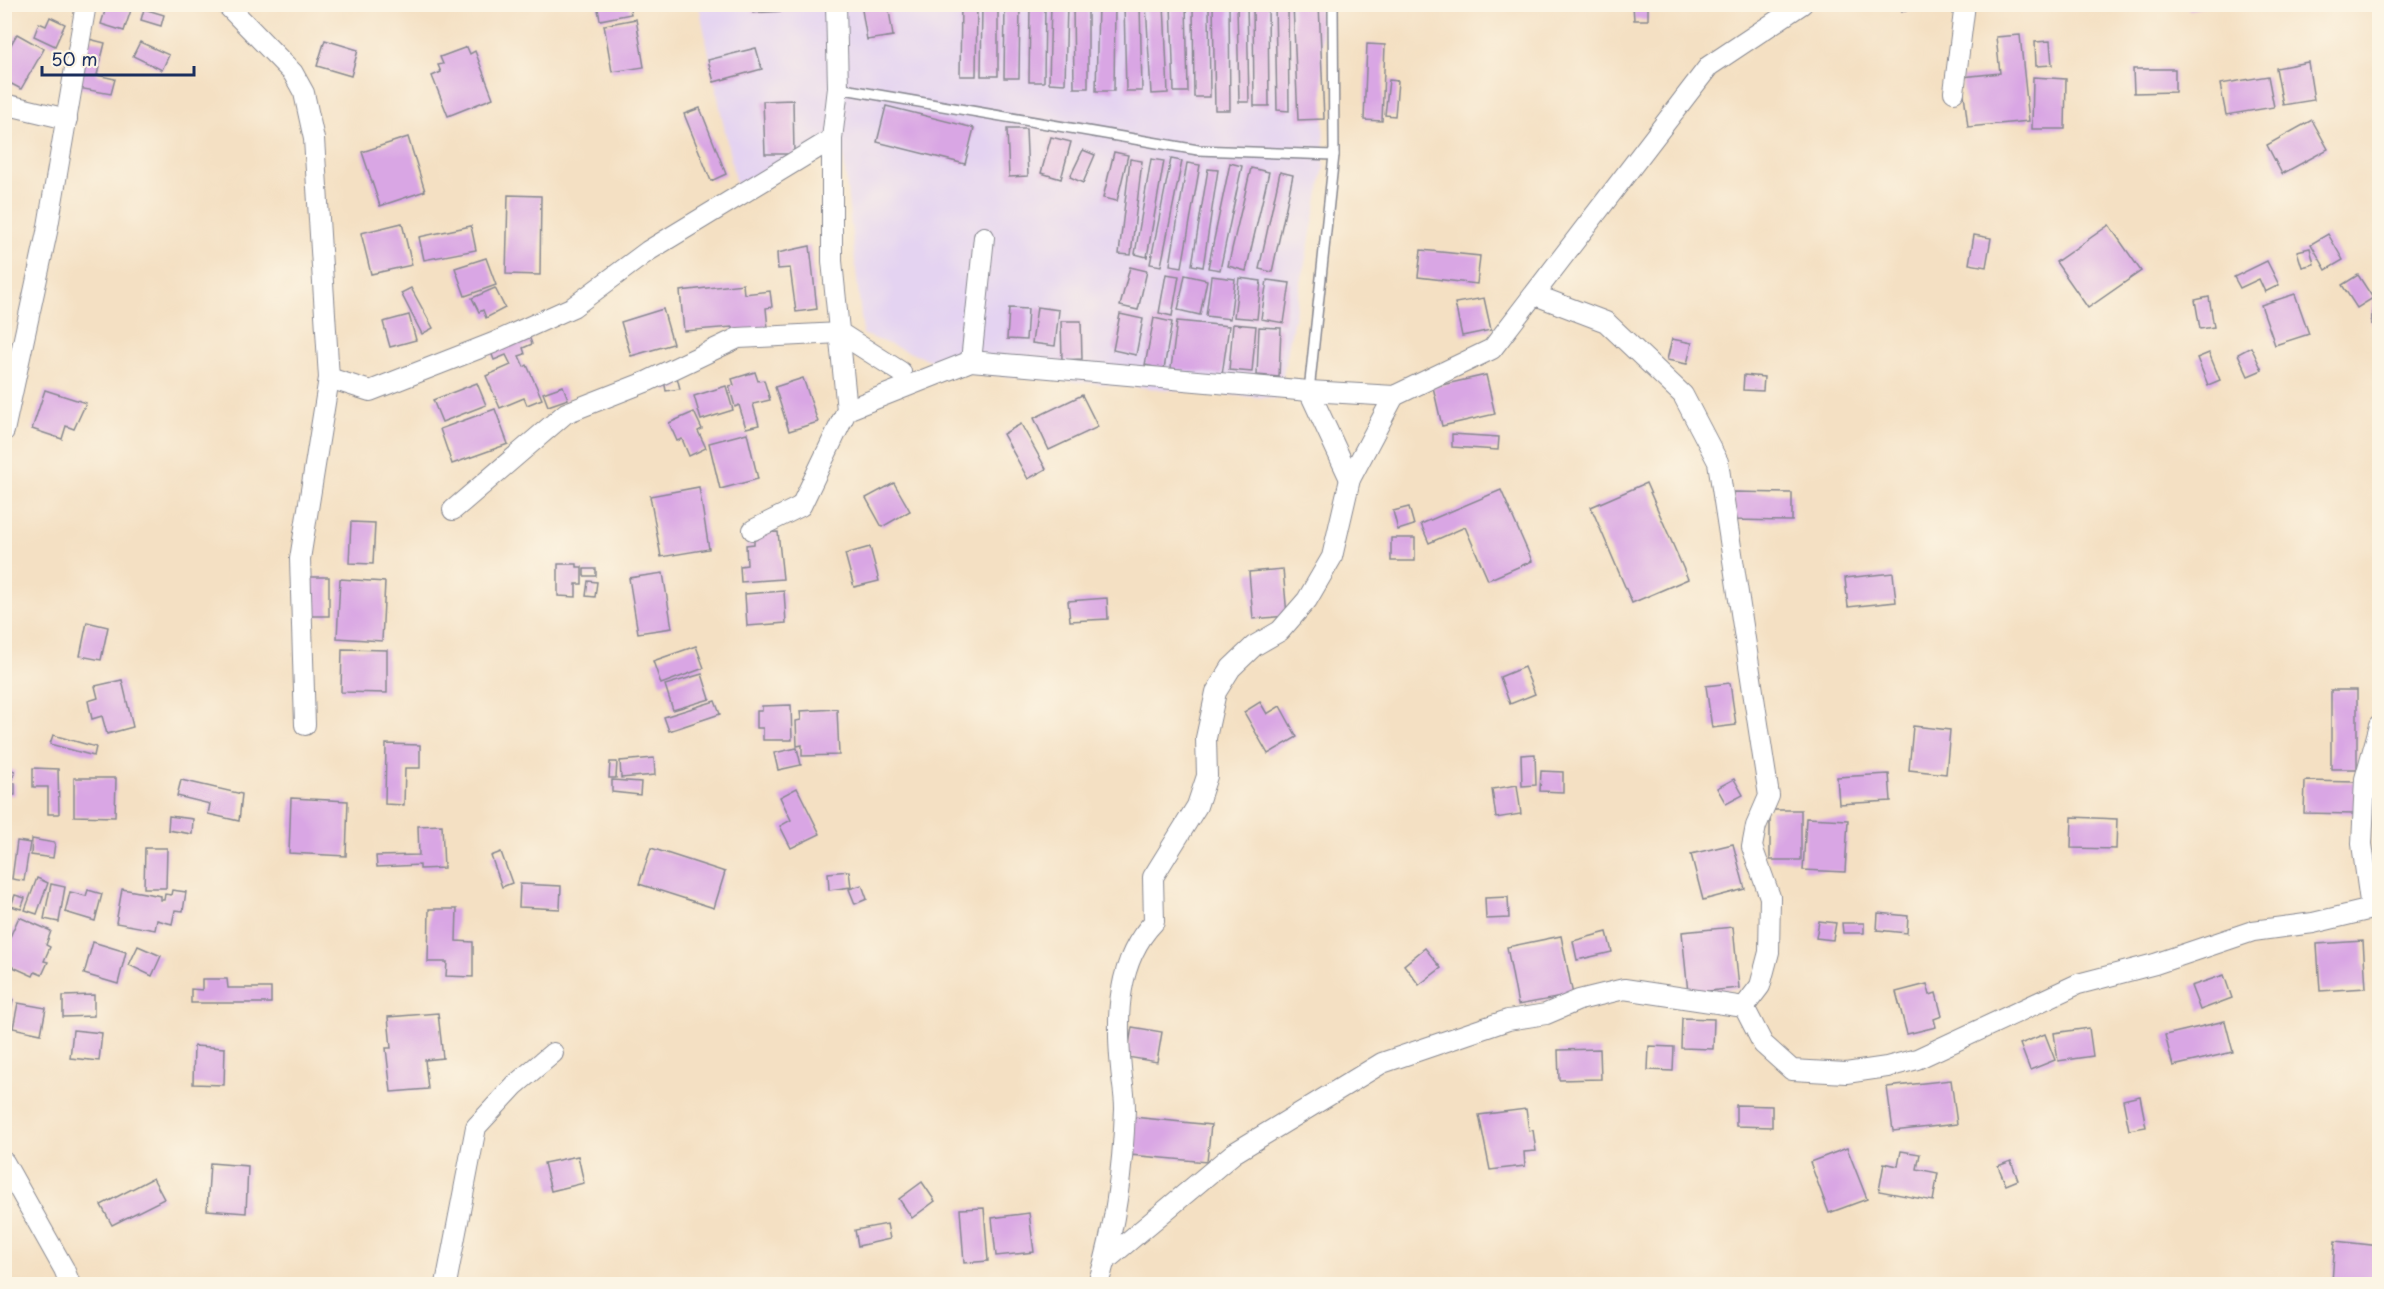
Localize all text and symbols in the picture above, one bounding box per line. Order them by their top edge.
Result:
scale bar [42,39,194,77]
text: 50 m [51,45,98,72]

